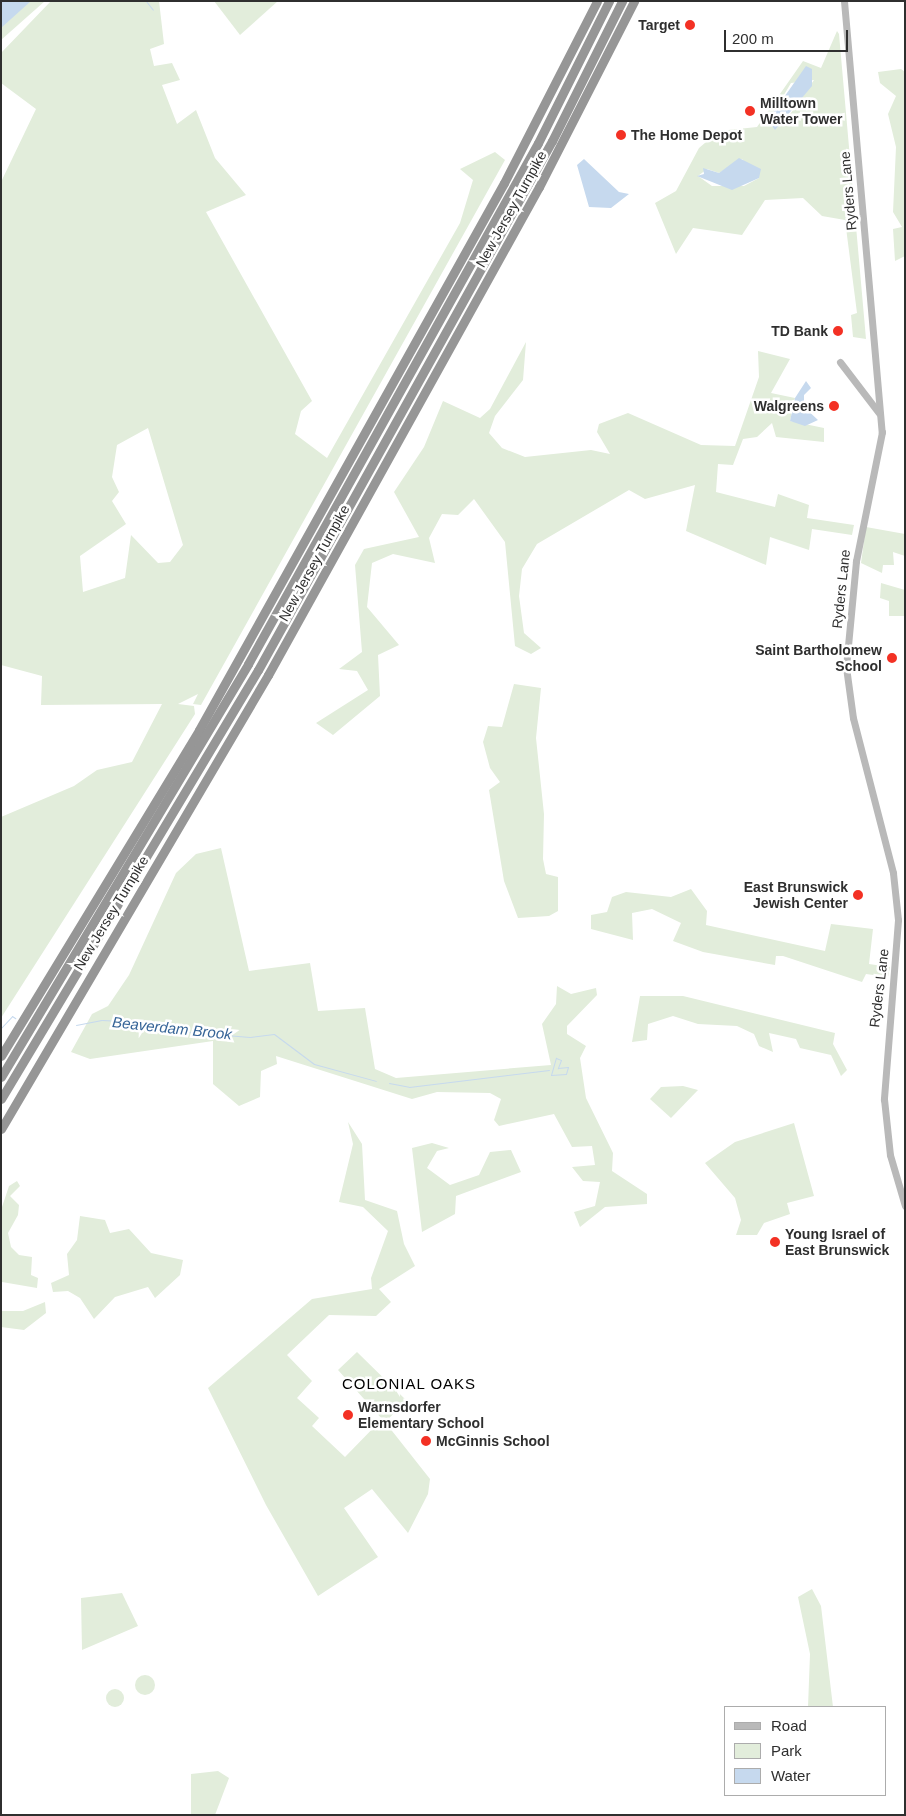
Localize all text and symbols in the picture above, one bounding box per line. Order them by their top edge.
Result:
place label: Target [638,17,680,33]
marker: Target [684,19,696,31]
scale bar [726,20,850,52]
text: 200 m [732,30,774,47]
place label: Milltown Water Tower [760,95,842,128]
marker: Milltown Water Tower [744,105,756,117]
place label: The Home Depot [631,127,742,143]
marker: The Home Depot [615,129,627,141]
street label: New Jersey Turnpike [472,148,550,270]
street label: Ryders Lane [836,151,860,231]
place label: TD Bank [771,323,828,339]
marker: TD Bank [832,325,844,337]
place label: Walgreens [754,398,824,414]
marker: Walgreens [828,400,840,412]
street label: New Jersey Turnpike [275,502,353,624]
street label: Ryders Lane [828,549,854,629]
place label: Saint Bartholomew School [755,642,882,674]
marker: Saint Bartholomew School [886,652,898,664]
street label: New Jersey Turnpike [70,853,152,973]
place label: East Brunswick Jewish Center [744,879,848,912]
marker: East Brunswick Jewish Center [852,889,864,901]
street label: Ryders Lane [866,948,892,1028]
water label: Beaverdam Brook [111,1013,233,1043]
place label: Young Israel of East Brunswick [785,1226,889,1258]
marker: Young Israel of East Brunswick [769,1236,781,1248]
district label: COLONIAL OAKS [340,1375,478,1393]
place label: Warnsdorfer Elementary School [358,1399,484,1431]
marker: Warnsdorfer Elementary School [342,1409,354,1421]
place label: McGinnis School [436,1433,550,1449]
marker: McGinnis School [420,1435,432,1447]
legend [724,1706,886,1796]
text: Road [771,1717,807,1734]
text: Park [771,1742,802,1759]
text: Water [771,1767,810,1784]

